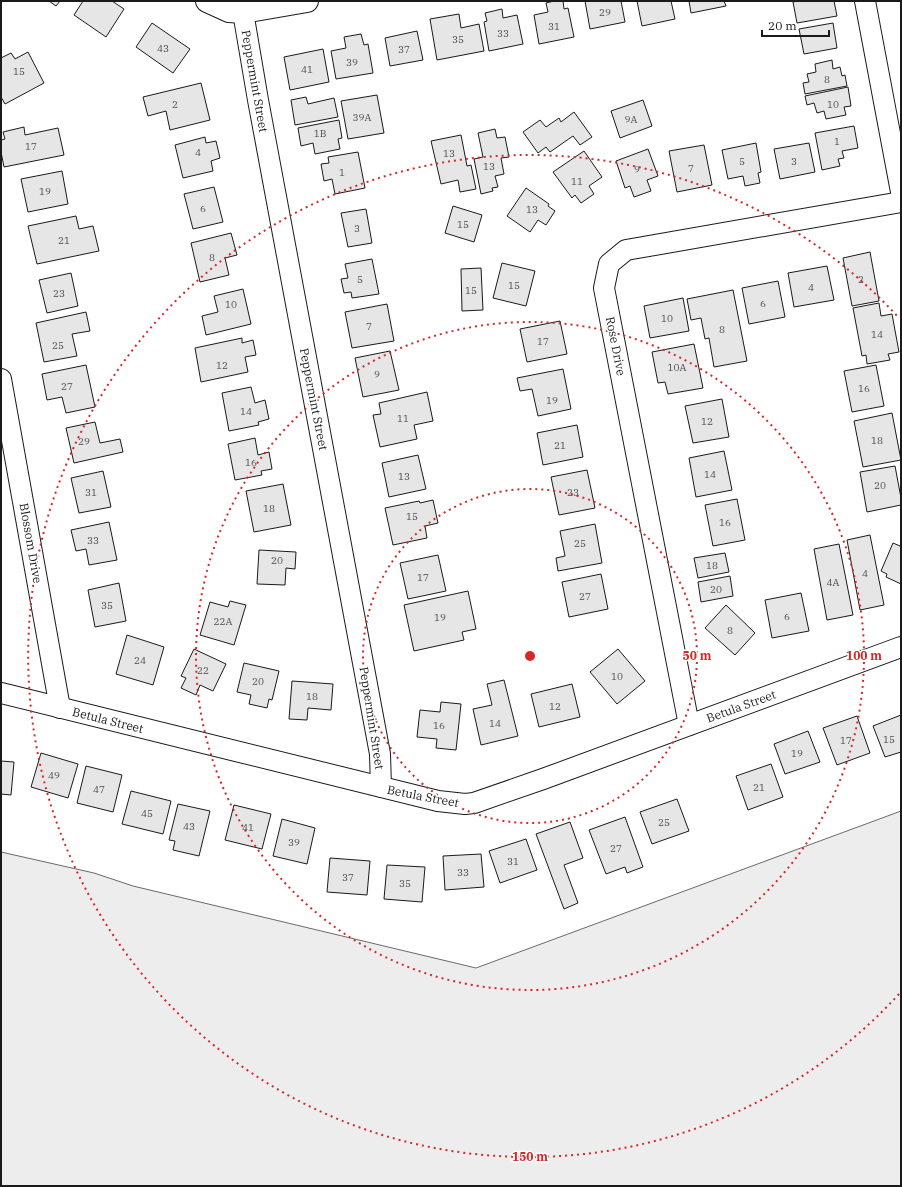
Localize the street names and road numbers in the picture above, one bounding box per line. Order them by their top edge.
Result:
street label: Peppermint Street [239,29,271,133]
street label: Rose Drive [603,315,629,377]
street label: Peppermint Street [297,347,331,451]
street label: Blossom Drive [17,502,45,584]
street label: Peppermint Street [356,666,388,770]
street label: Betula Street [704,687,778,725]
street label: Betula Street [71,704,145,736]
street label: Betula Street [386,782,460,810]

